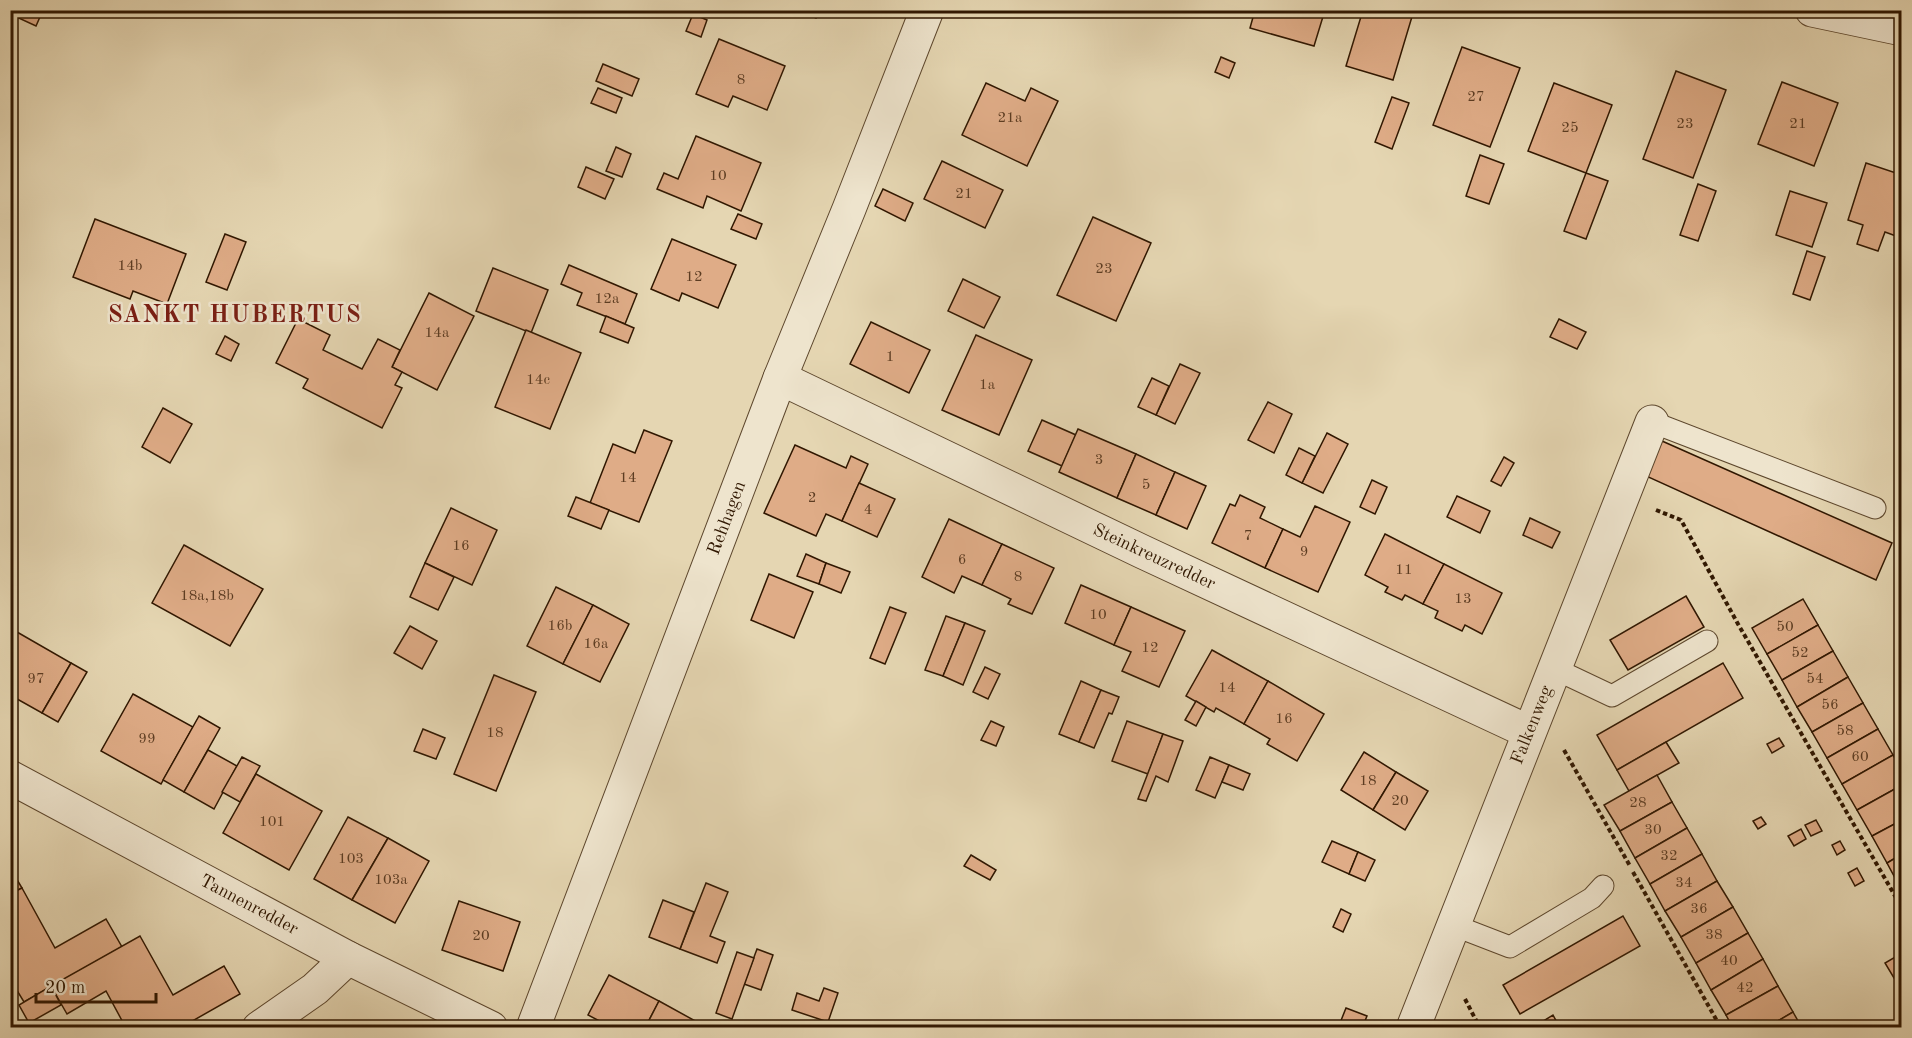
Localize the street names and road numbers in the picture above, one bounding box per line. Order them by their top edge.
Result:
street label: Rehhagen [705,478,749,557]
street label: Steinkreuzredder [1090,521,1219,594]
street label: Falkenweg [1508,683,1556,767]
street label: Tannenredder [197,872,302,939]

